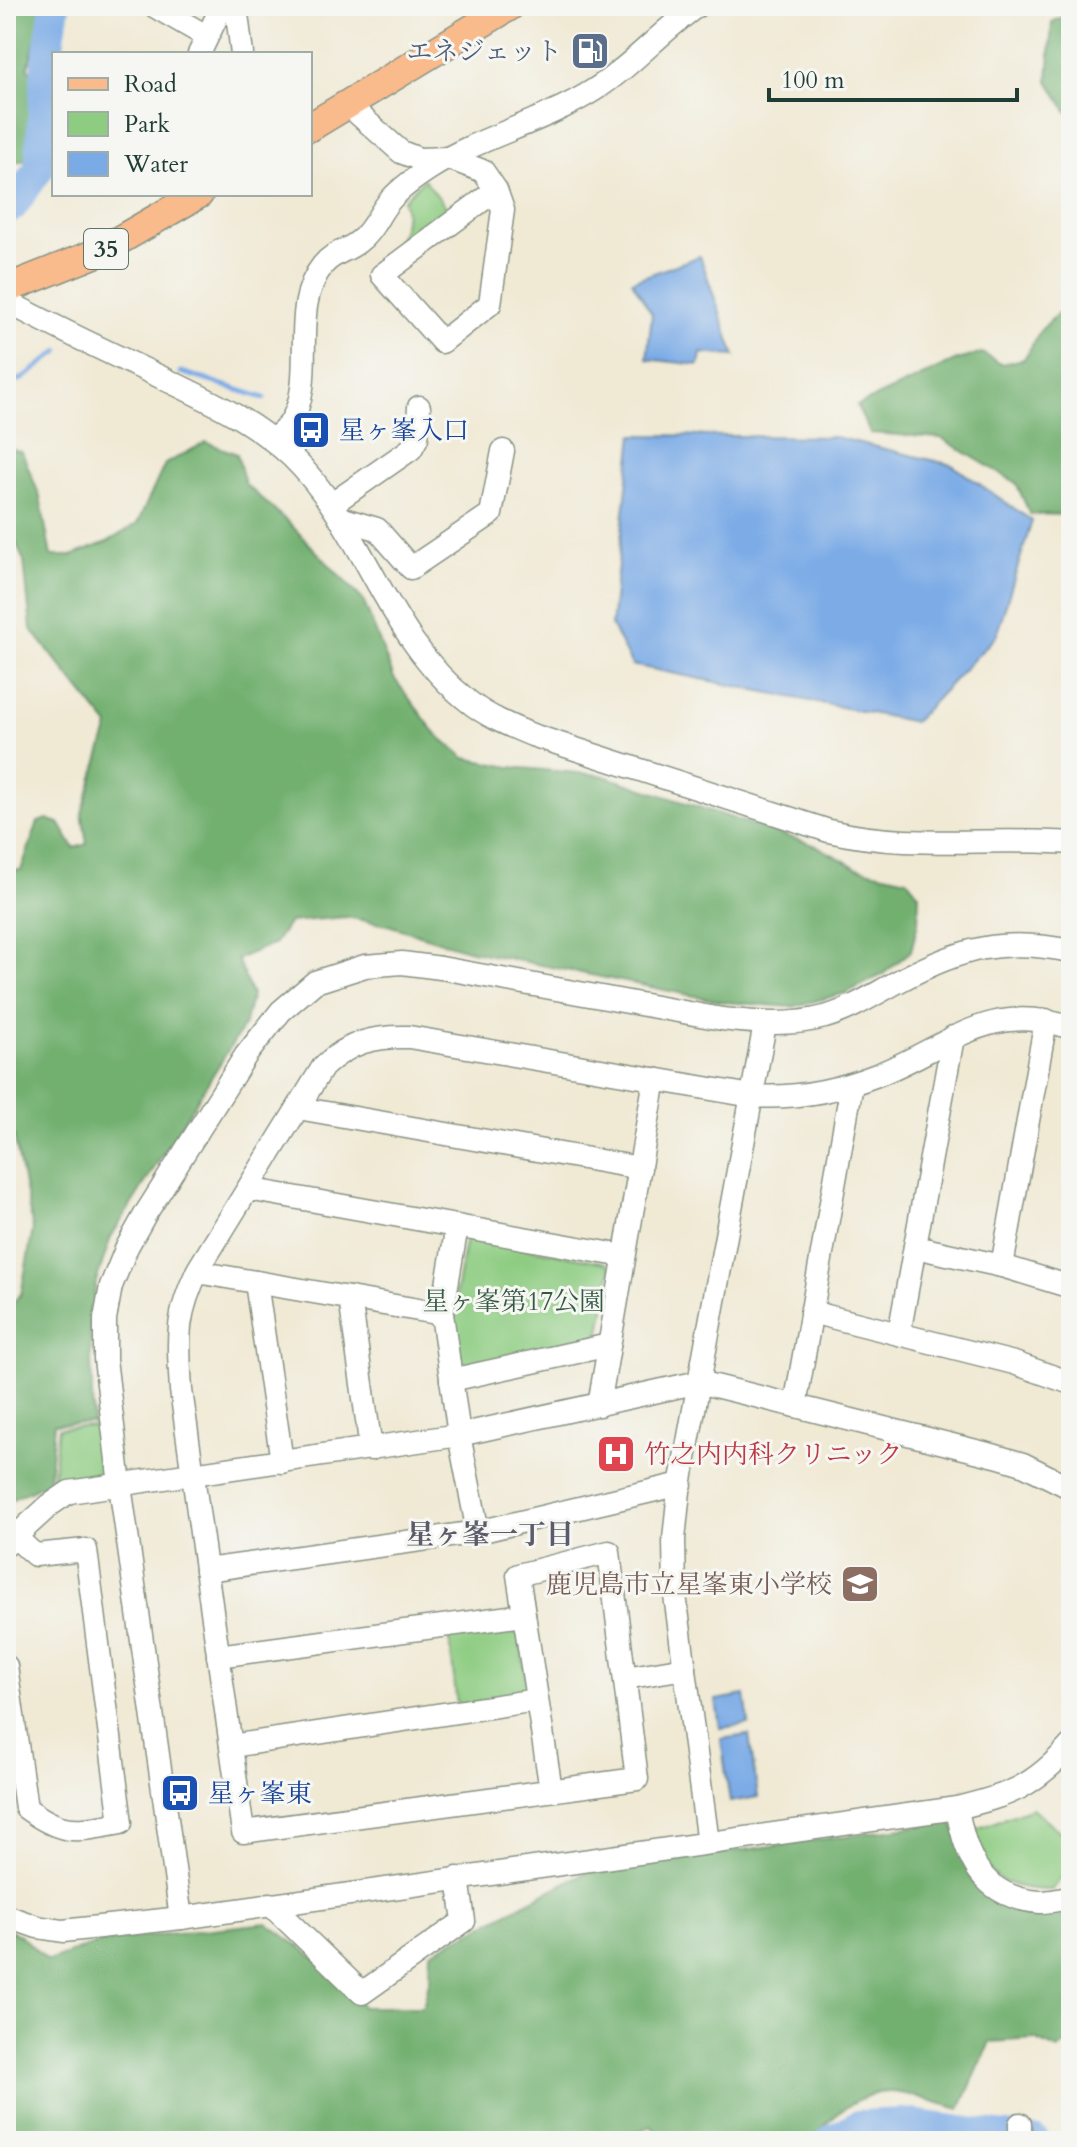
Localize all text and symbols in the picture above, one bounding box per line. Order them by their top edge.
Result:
fuel station icon: エネジェット [569,30,611,72]
place label: エネジェット [407,34,562,69]
legend [52,52,312,196]
scale bar [769,52,1017,102]
text: 100 m [781,64,845,97]
text: Road [124,68,177,101]
text: Park [124,108,170,141]
text: Water [123,148,188,181]
road number: 35 [84,229,128,269]
bus stop icon: 星ヶ峯入口 [290,409,332,451]
place label: 星ヶ峯入口 [339,413,469,448]
park label: 星ヶ峯第17公園 [423,1284,605,1319]
hospital icon: 竹之内内科クリニック [595,1433,637,1475]
place label: 竹之内内科クリニック [644,1437,902,1472]
district label: 星ヶ峯一丁目 [406,1516,574,1554]
school or university icon: 鹿児島市立星峯東小学校 [839,1563,881,1605]
place label: 鹿児島市立星峯東小学校 [546,1567,832,1602]
bus stop icon: 星ヶ峯東 [159,1772,201,1814]
place label: 星ヶ峯東 [208,1776,312,1811]

